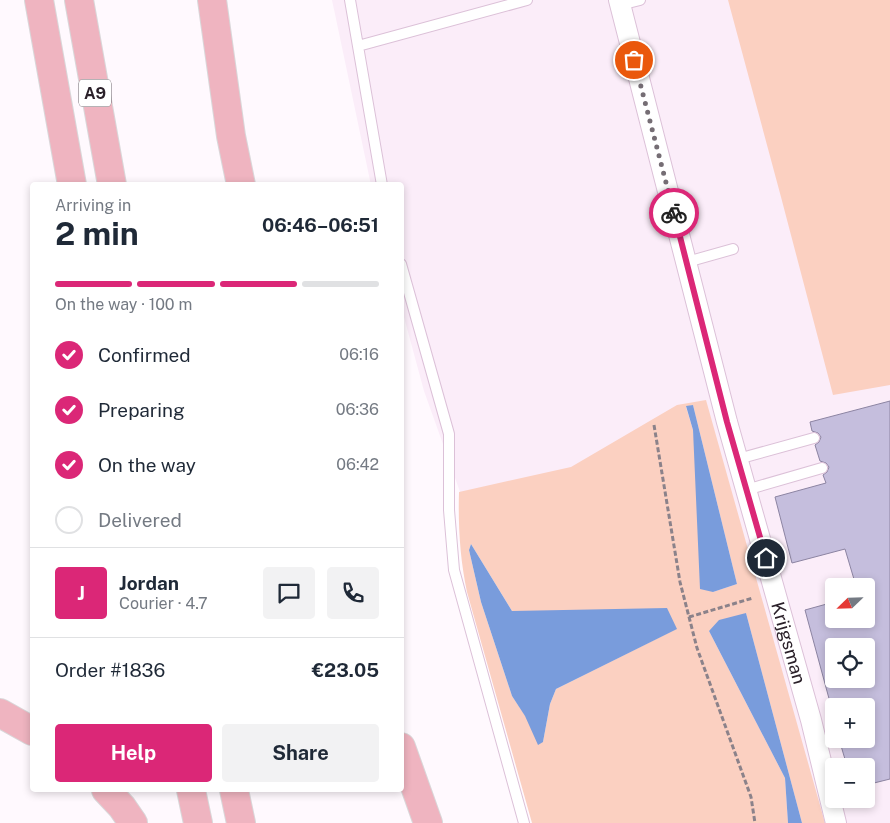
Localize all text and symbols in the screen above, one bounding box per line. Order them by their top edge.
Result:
pin [613,39,655,81]
icon: bag [620,46,648,74]
road number: A9 [79,80,111,106]
courier [649,188,699,238]
text: Arriving in [55,196,131,215]
icon: bike [660,199,688,227]
text: 06:46–06:51 [262,214,379,236]
text: 2 min [55,215,139,252]
text: On the way · 100 m [55,295,192,314]
icon: check [55,341,83,369]
text: Confirmed [98,344,191,366]
text: 06:16 [339,345,379,364]
icon: check [55,396,83,424]
text: Preparing [98,399,185,421]
text: 06:36 [336,400,379,419]
icon: check [55,451,83,479]
text: On the way [98,454,196,476]
text: 06:42 [336,455,379,474]
text: Delivered [98,509,182,531]
pin [745,537,787,579]
icon: home [752,544,780,572]
button: chat [263,567,315,619]
button: phone [327,567,379,619]
text: Jordan [119,572,179,594]
north arrow [825,578,875,628]
map controls [825,578,875,808]
text: J [77,582,85,604]
text: Courier · 4.7 [119,594,208,613]
street label: Krijgsman [768,599,811,686]
button: locate [825,638,875,688]
text: Order #1836 [55,659,165,681]
text: €23.05 [312,659,379,681]
button: + [825,698,875,748]
button: Help [55,724,212,782]
button: Share [222,724,379,782]
button: − [825,758,875,808]

